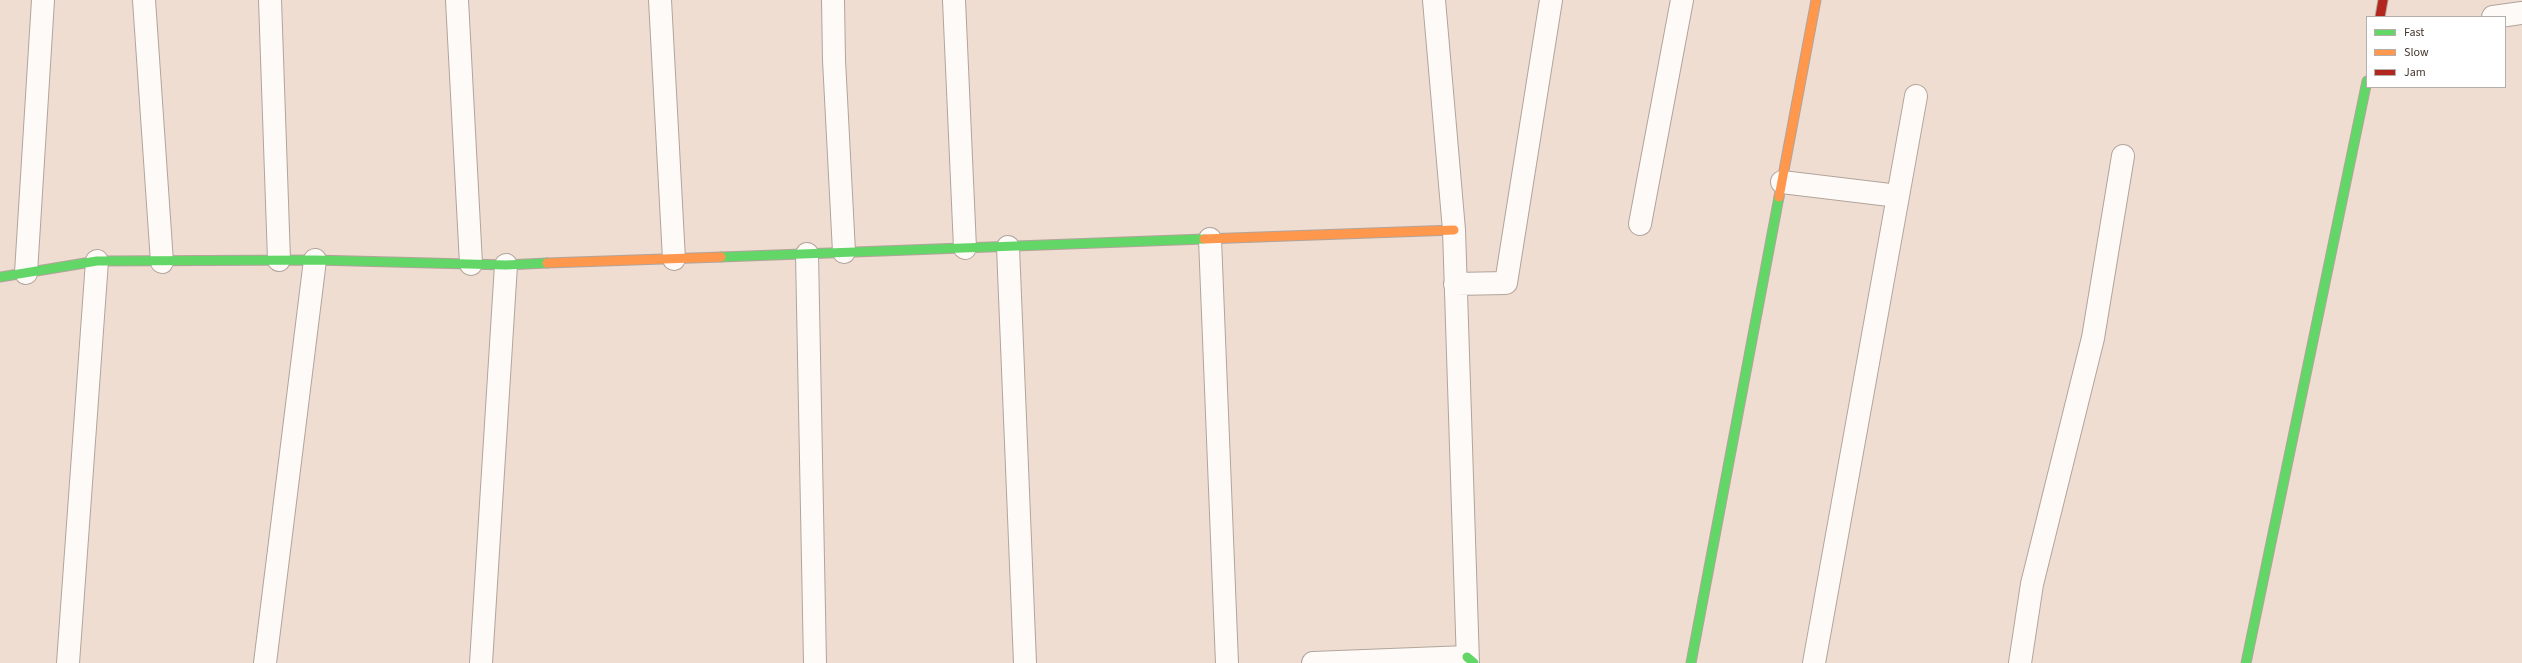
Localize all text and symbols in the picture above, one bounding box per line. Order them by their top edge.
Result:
legend [2366,16,2506,88]
text: Fast [2404,24,2424,41]
text: Slow [2404,44,2429,61]
text: Jam [2404,64,2426,81]

